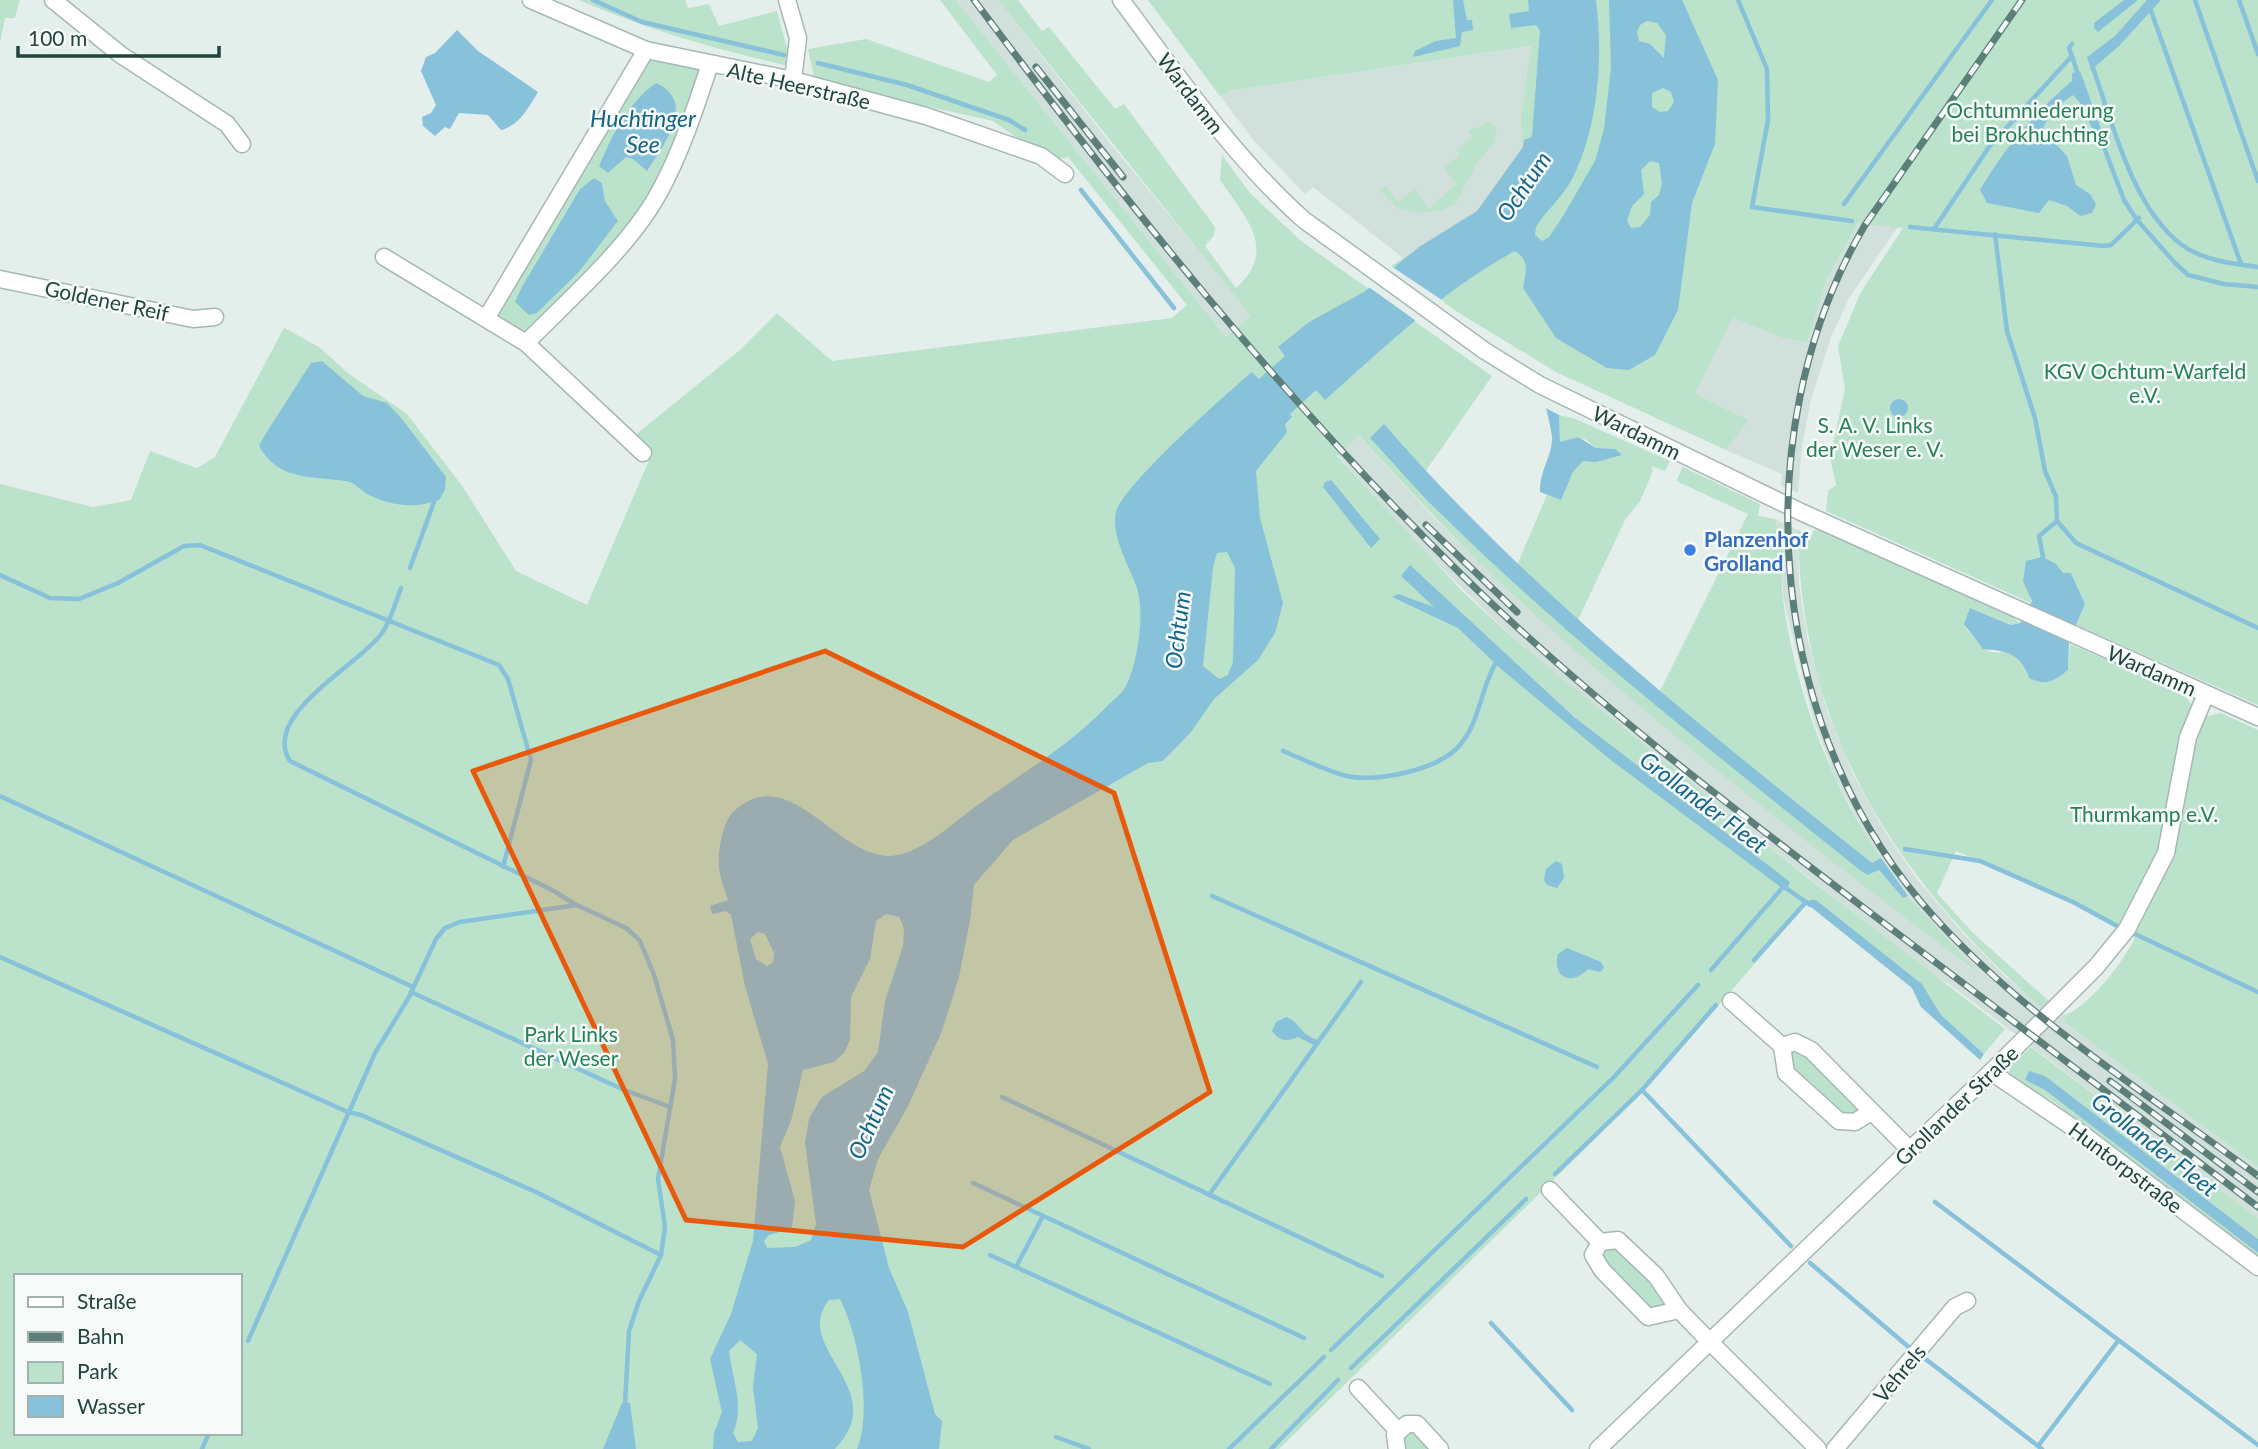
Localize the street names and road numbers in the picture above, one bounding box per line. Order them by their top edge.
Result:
street label: Wardamm [1152,48,1230,138]
street label: Alte Heerstraße [725,56,873,114]
street label: Goldener Reif [43,275,172,325]
street label: Wardamm [1589,400,1685,464]
street label: Wardamm [2104,639,2200,701]
street label: Grollander Straße [1889,1040,2023,1170]
street label: Huntorpstraße [2064,1116,2188,1218]
street label: Vehrels [1868,1339,1930,1407]

